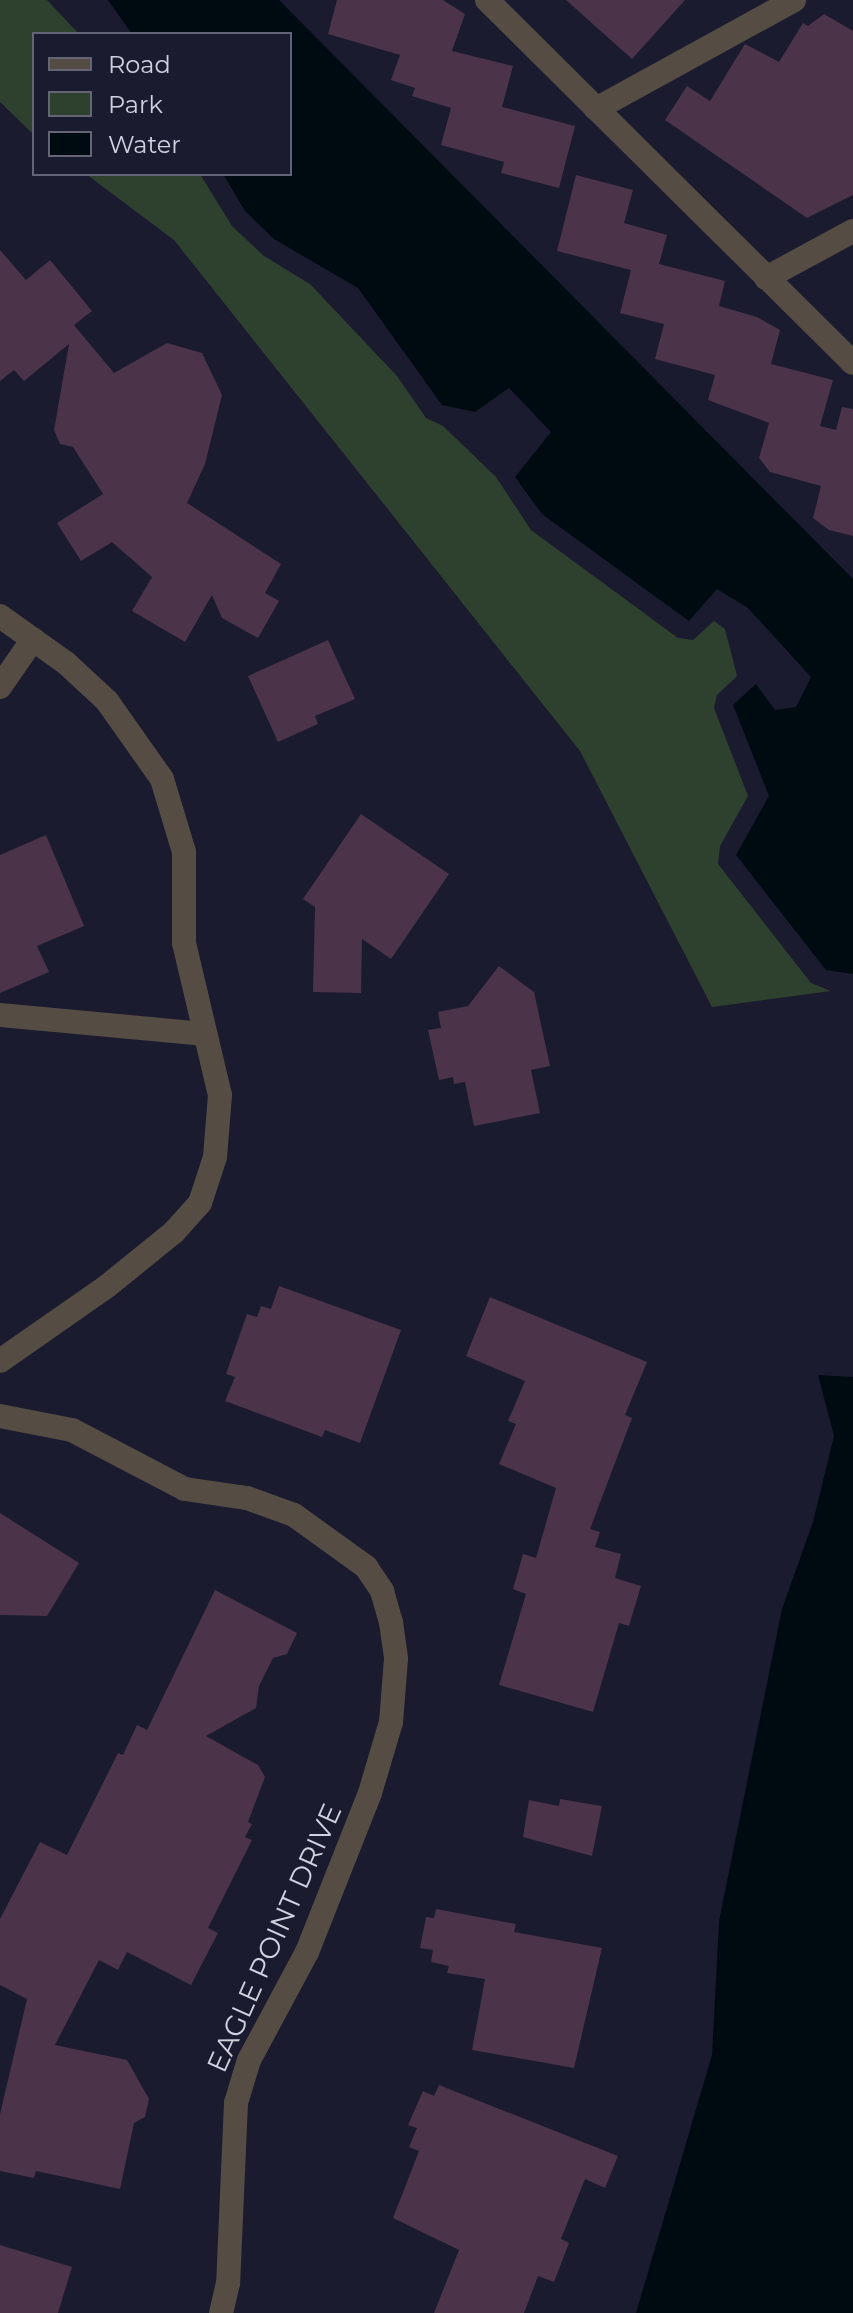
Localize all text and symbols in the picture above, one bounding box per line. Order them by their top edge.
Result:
legend [32,32,292,176]
text: Road [108,50,171,79]
text: Park [108,90,163,119]
text: Water [108,130,181,159]
street label: EAGLE POINT DRIVE [200,1799,348,2077]

